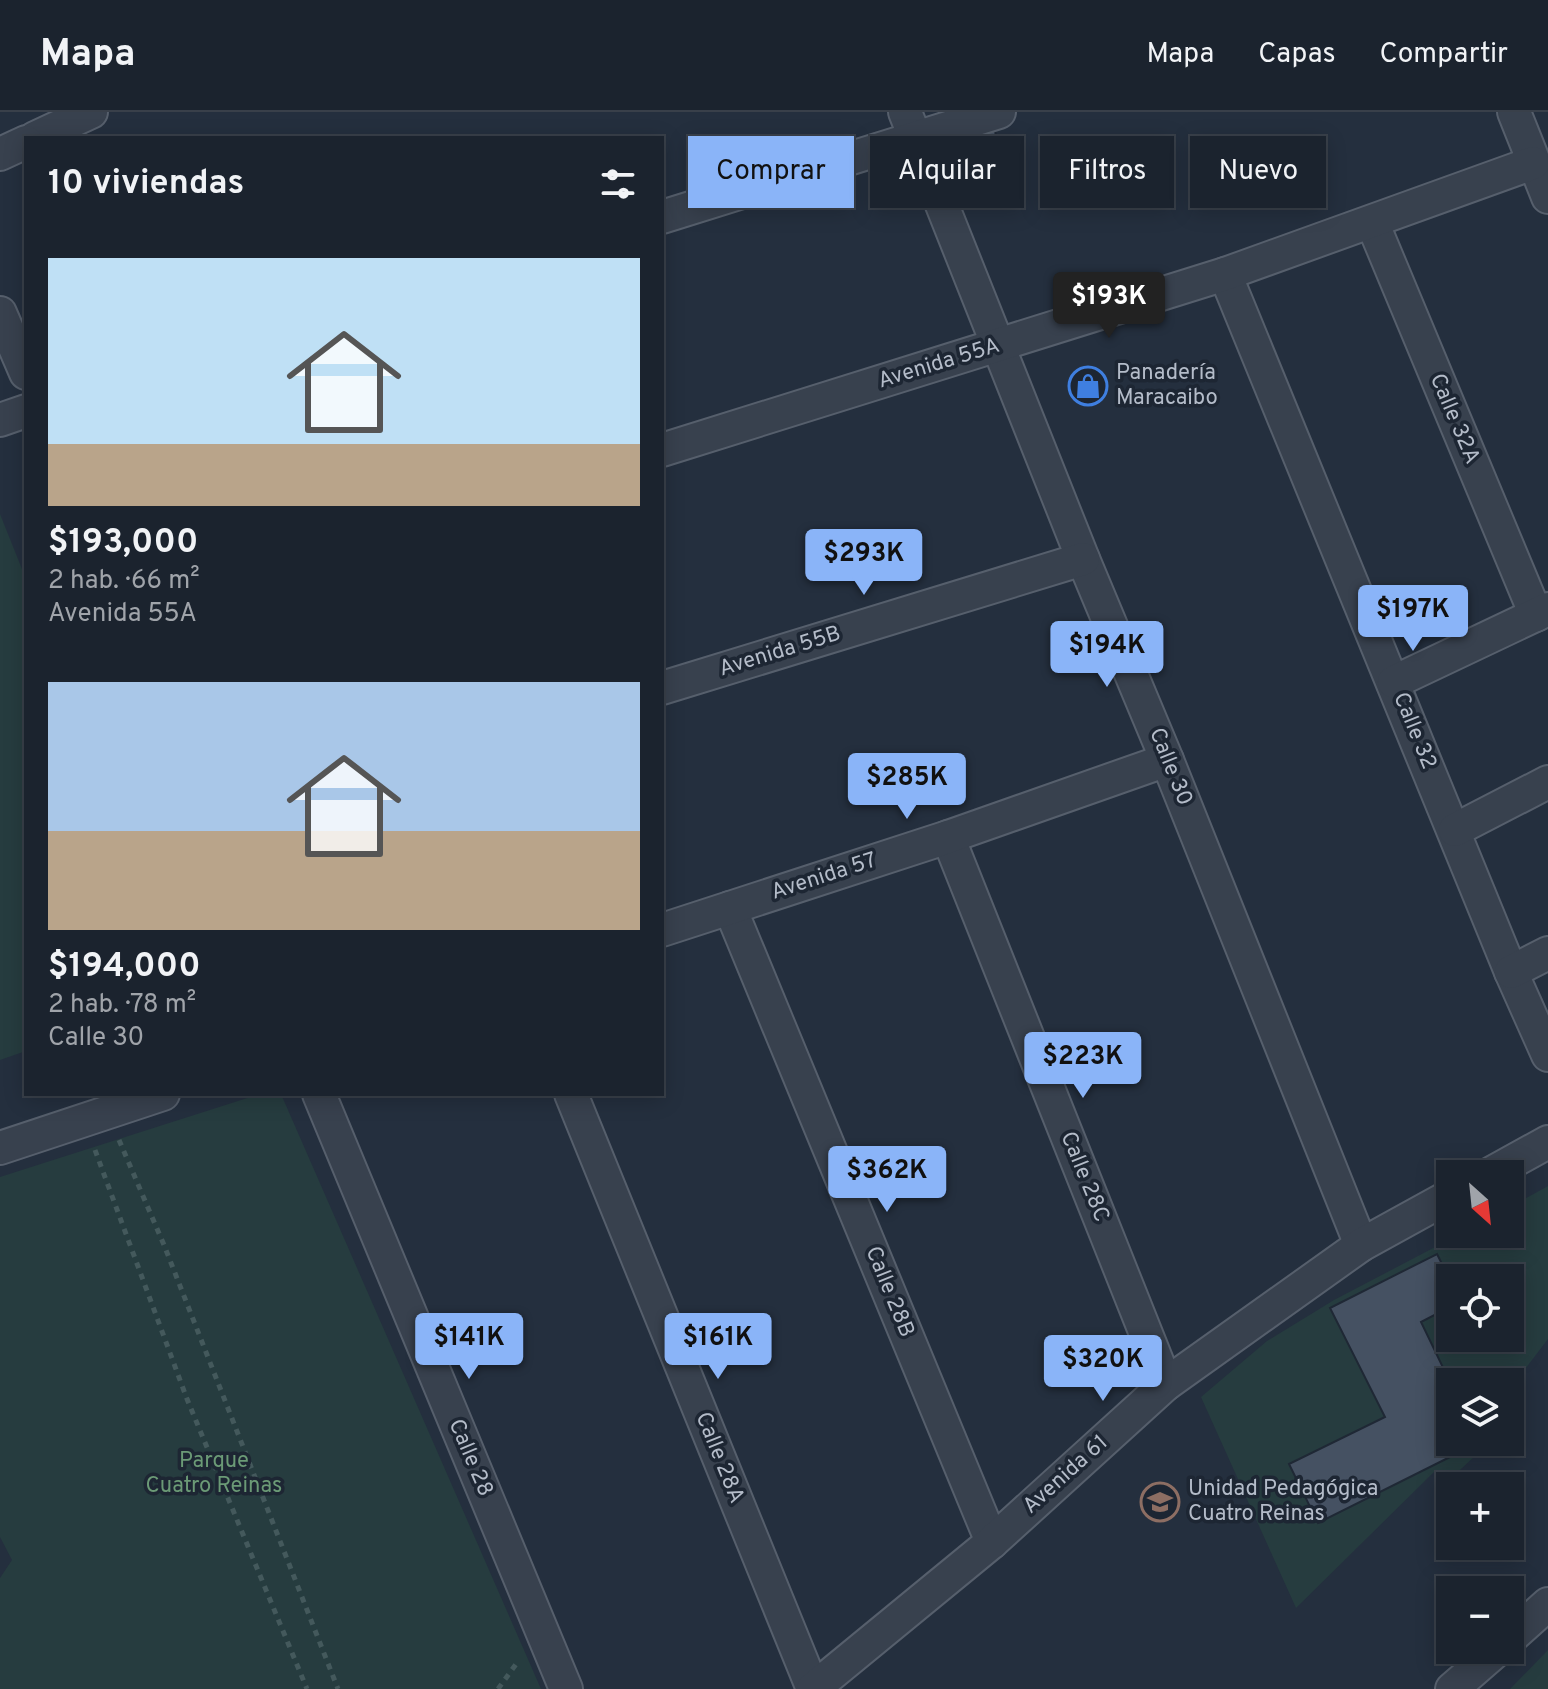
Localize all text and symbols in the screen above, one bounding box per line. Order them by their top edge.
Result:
text: Mapa [40,31,136,80]
text: Mapa [1147,37,1214,73]
text: Capas [1258,37,1336,73]
text: Compartir [1380,37,1508,73]
chip: Comprar [688,136,854,208]
chip: Alquilar [870,136,1024,208]
chip: Filtros [1040,136,1174,208]
chip: Nuevo [1190,136,1326,208]
icon: filters [596,162,640,206]
text: 10 viviendas [48,163,244,206]
pin: $193K [1053,272,1165,340]
text: $193K [1071,281,1147,314]
icon: home [272,310,416,454]
street label: Avenida 55A [875,333,1003,395]
place label: Panadería Maracaibo [1116,360,1218,412]
shop icon: Panadería Maracaibo [1067,365,1109,407]
street label: Calle 32A [1423,370,1485,468]
text: $193,000 [48,522,198,565]
pin: $293K [808,529,920,597]
text: $293K [823,538,905,571]
text: 2 hab. · 66 m² [48,565,200,598]
pin: $197K [1357,585,1469,653]
text: $197K [1376,594,1450,627]
text: Avenida 55A [48,598,197,631]
street label: Avenida 55B [716,621,844,683]
pin: $194K [1051,621,1163,689]
text: $194K [1068,630,1146,663]
street label: Calle 32 [1386,689,1442,773]
street label: Calle 30 [1142,724,1198,810]
icon: home [272,734,416,878]
pin: $285K [851,753,963,821]
text: $285K [866,762,948,795]
street label: Avenida 57 [768,847,880,907]
text: $194,000 [48,946,201,989]
text: 2 hab. · 78 m² [48,989,196,1022]
text: Calle 30 [48,1022,144,1055]
pin: $223K [1027,1032,1139,1100]
text: $223K [1042,1041,1124,1074]
street label: Calle 28C [1054,1128,1114,1226]
pin: $362K [831,1146,943,1214]
text: $362K [846,1155,928,1188]
north arrow [1436,1160,1524,1248]
map controls [1436,1160,1524,1664]
street label: Calle 28B [859,1243,919,1341]
button: locate [1436,1264,1524,1352]
pin: $141K [413,1313,525,1381]
pin: $161K [662,1313,774,1381]
text: $141K [433,1322,505,1355]
text: $161K [683,1322,753,1355]
pin: $320K [1047,1335,1159,1403]
text: $320K [1062,1344,1144,1377]
button: layers [1436,1368,1524,1456]
street label: Calle 28A [689,1408,749,1508]
street label: Calle 28 [442,1415,498,1501]
street label: Avenida 61 [1018,1430,1114,1520]
park label: Parque Cuatro Reinas [146,1448,282,1500]
button: + [1436,1472,1524,1560]
place label: Unidad Pedagógica Cuatro Reinas [1188,1476,1378,1528]
school or university icon: Unidad Pedagógica Cuatro Reinas [1139,1481,1181,1523]
button: − [1436,1576,1524,1664]

